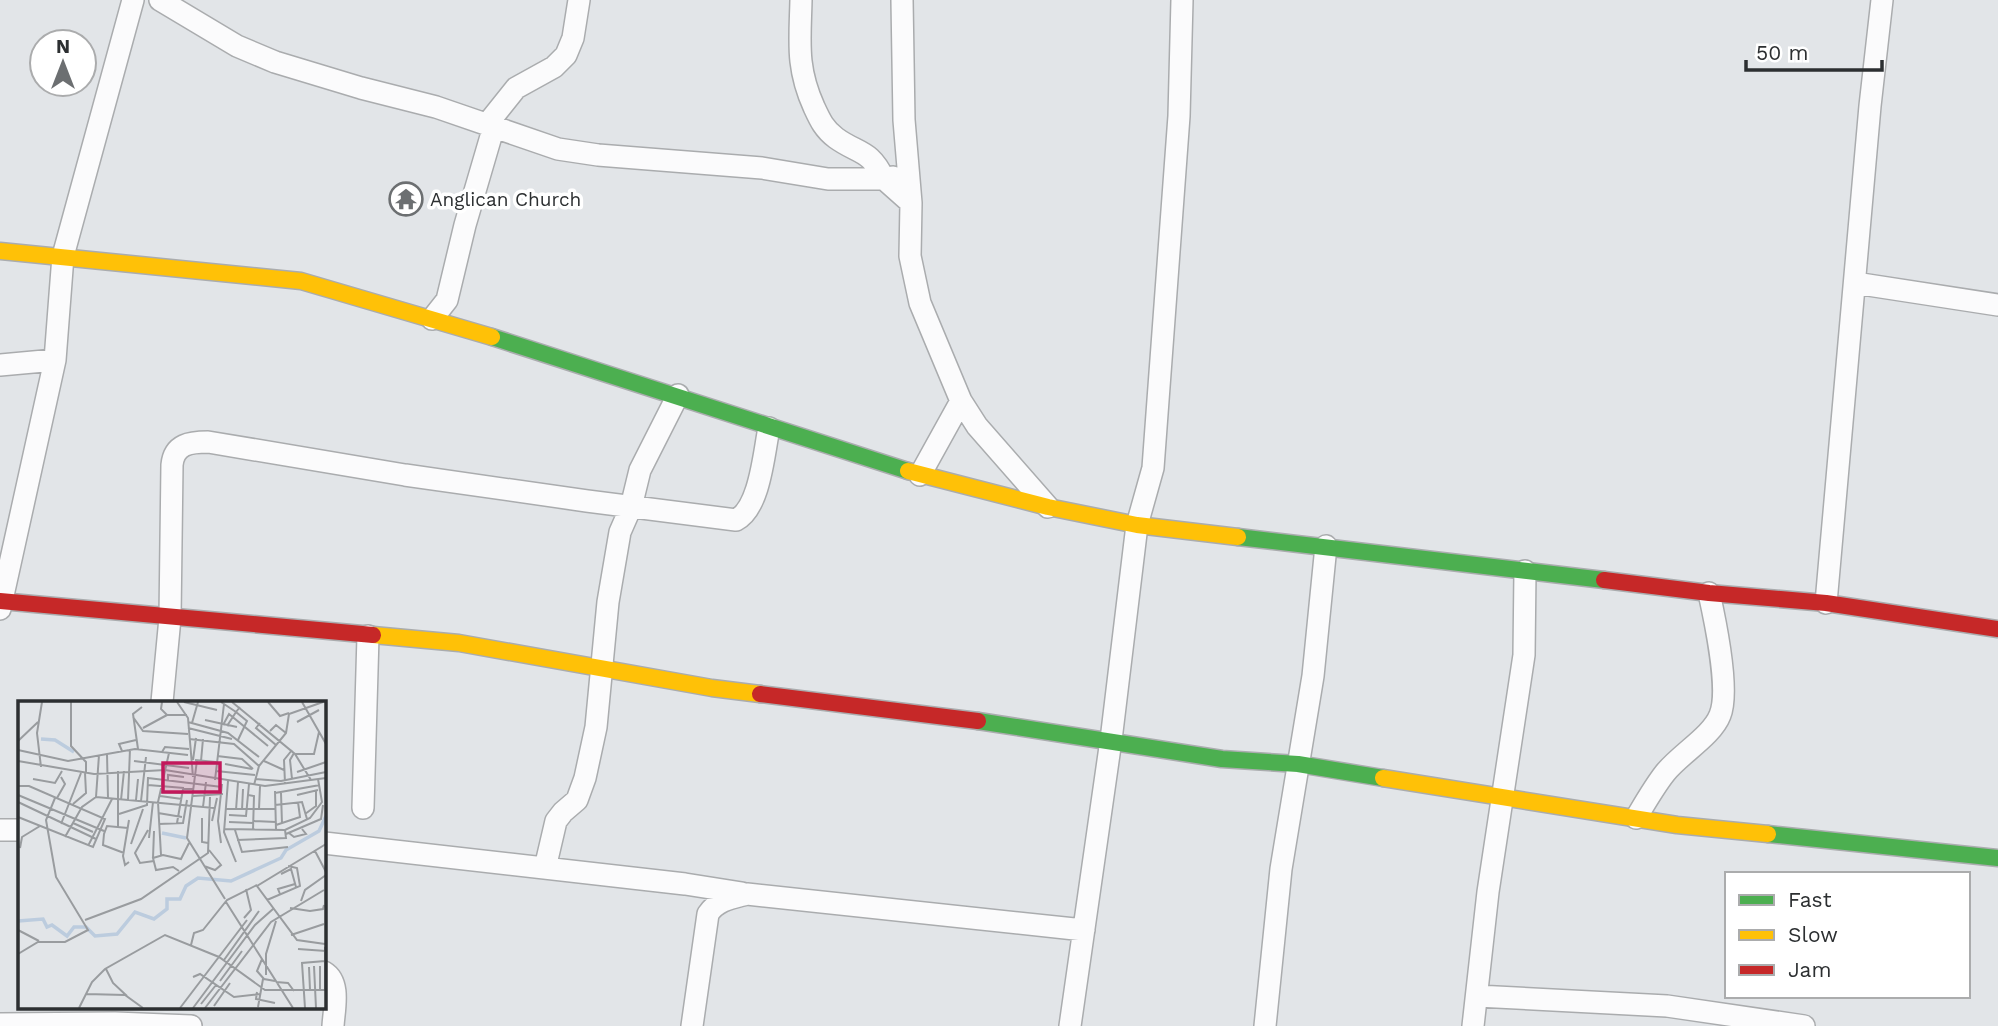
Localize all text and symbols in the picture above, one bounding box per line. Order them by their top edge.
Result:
north arrow [28,28,98,98]
scale bar [1746,28,1882,72]
text: N [56,35,70,58]
text: 50 m [1756,40,1808,65]
temple icon: Anglican Church [387,180,425,218]
place label: Anglican Church [430,188,581,211]
inset map [18,701,326,1009]
legend [1725,872,1970,998]
text: Fast [1788,887,1832,912]
text: Slow [1788,922,1838,947]
text: Jam [1788,957,1831,982]

